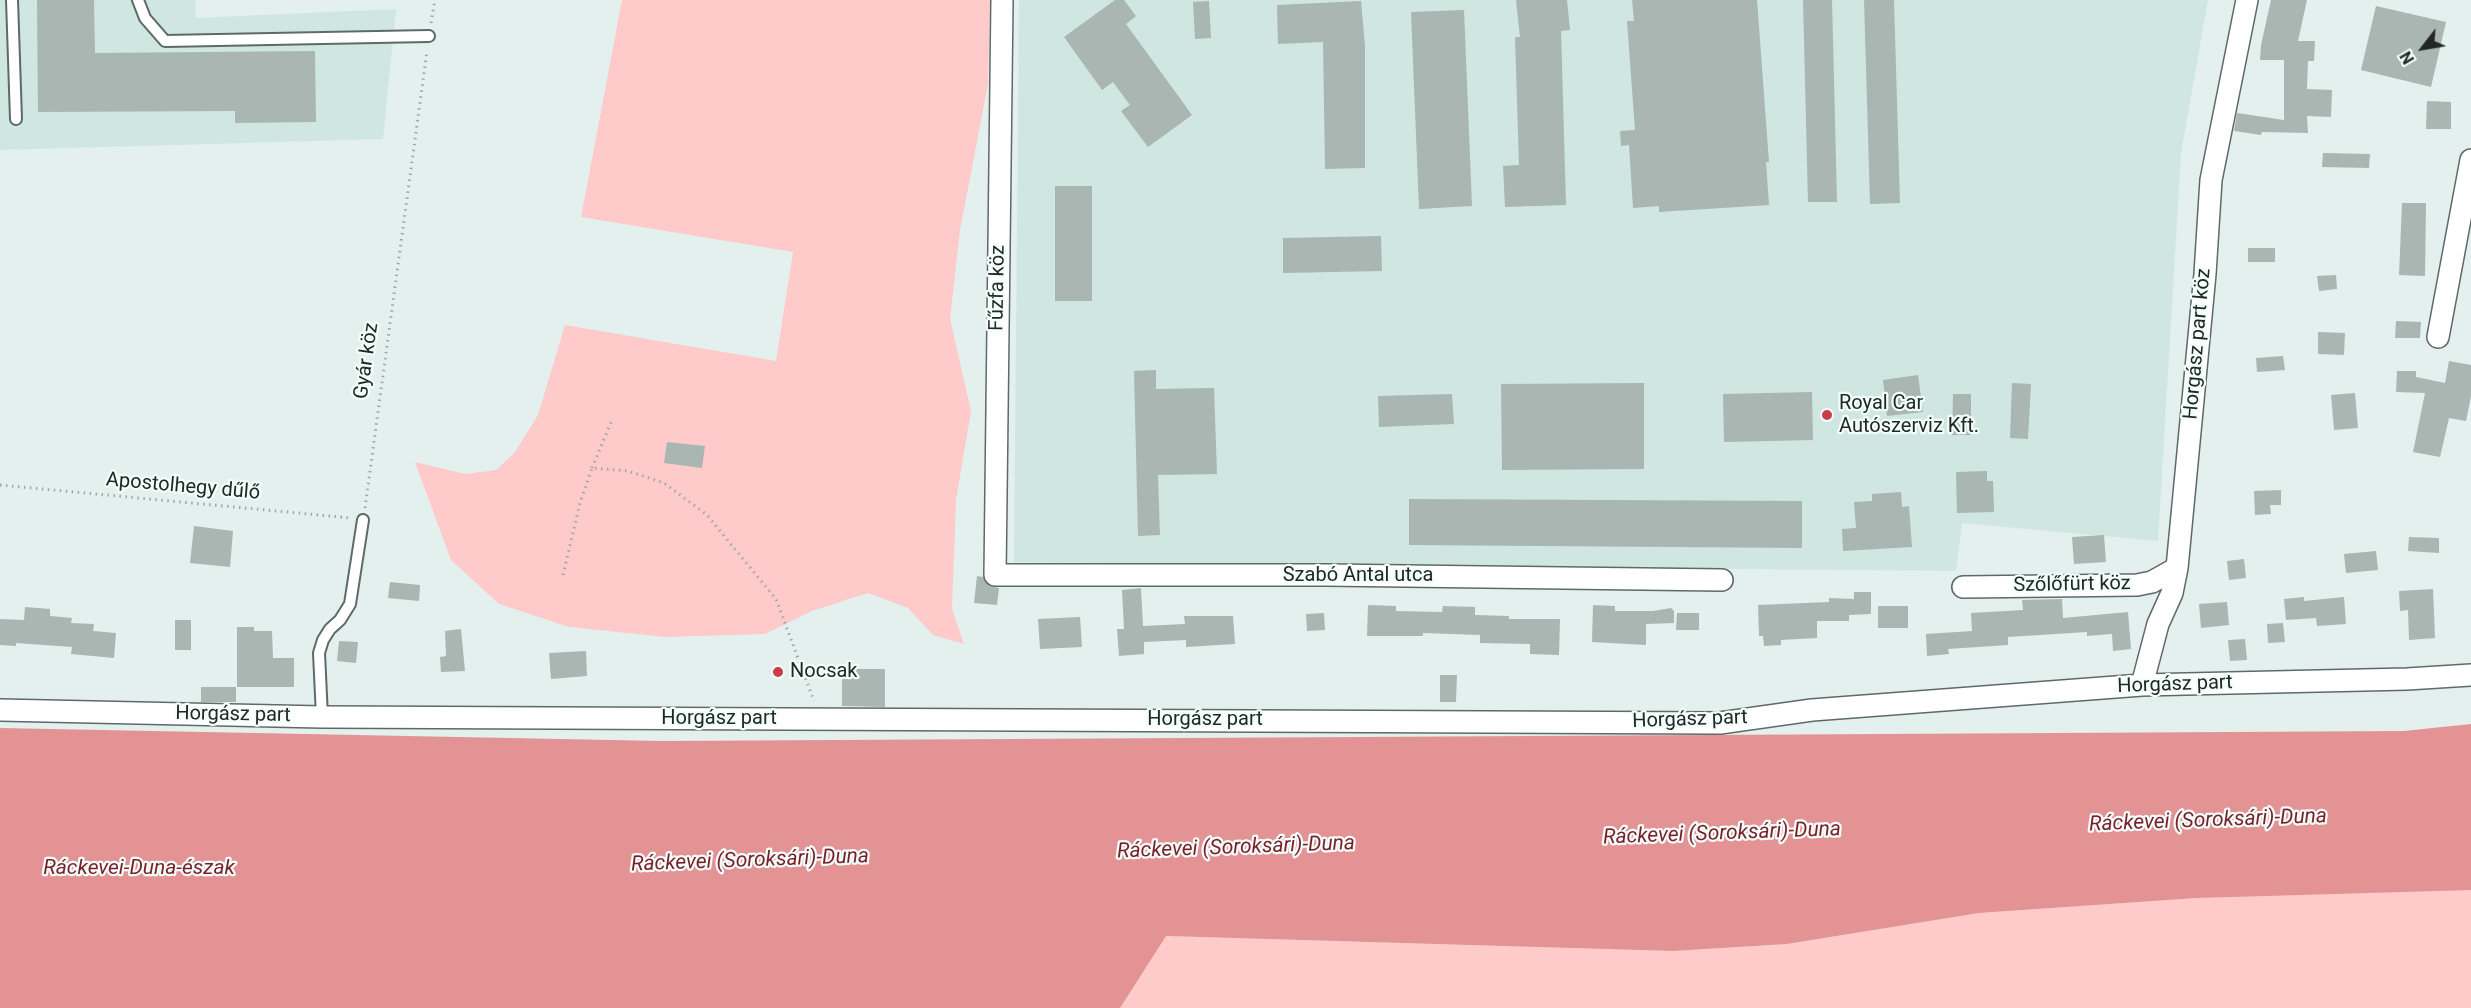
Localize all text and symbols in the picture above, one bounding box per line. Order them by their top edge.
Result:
north arrow [2393,18,2453,78]
text: N [2396,48,2418,67]
street label: Fűzfa köz [985,245,1011,331]
street label: Horgász part köz [2179,267,2217,421]
street label: Gyár köz [350,321,384,401]
place label: Royal Car Autószerviz Kft. [1839,392,1979,439]
marker: Royal Car Autószerviz Kft. [1820,408,1834,422]
street label: Apostolhegy dűlő [105,468,261,506]
street label: Szabó Antal utca [1283,564,1433,588]
street label: Szőlőfürt köz [2013,572,2131,598]
place label: Nocsak [790,660,857,684]
marker: Nocsak [771,665,785,679]
street label: Horgász part [2117,671,2233,699]
street label: Horgász part [175,702,291,728]
street label: Horgász part [1632,706,1748,734]
street label: Horgász part [661,707,777,731]
street label: Horgász part [1147,708,1263,732]
water label: Ráckevei (Soroksári)-Duna [2089,804,2327,838]
water label: Ráckevei (Soroksári)-Duna [1603,817,1841,851]
water label: Ráckevei (Soroksári)-Duna [1117,831,1355,865]
water label: Ráckevei (Soroksári)-Duna [631,844,869,878]
water label: Ráckevei-Duna-észak [43,856,235,882]

